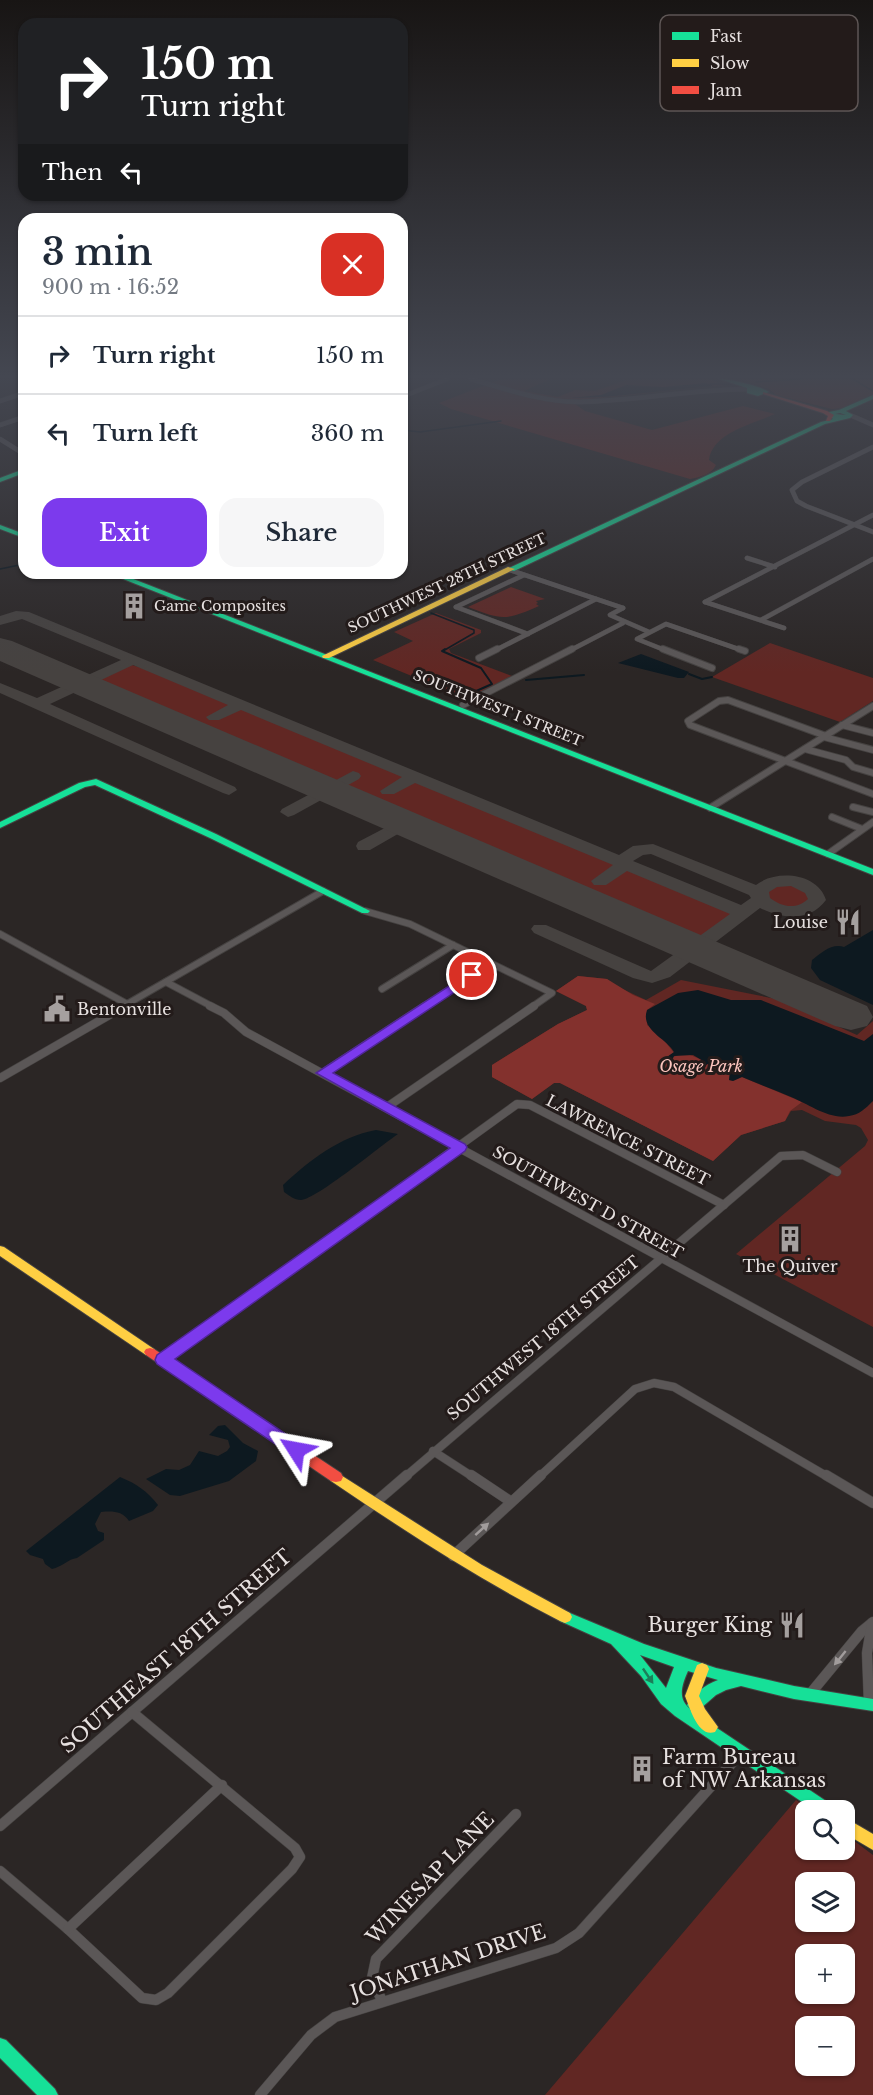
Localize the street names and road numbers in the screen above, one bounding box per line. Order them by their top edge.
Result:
street label: SOUTHWEST 28TH STREET [345,529,549,637]
street label: SOUTHWEST I STREET [411,666,585,750]
street label: LAWRENCE STREET [543,1090,713,1190]
street label: SOUTHWEST D STREET [489,1141,687,1263]
street label: SOUTHWEST 18TH STREET [443,1251,643,1424]
street label: SOUTHEAST 18TH STREET [56,1544,296,1758]
street label: WINESAP LANE [360,1807,499,1950]
street label: JONATHAN DRIVE [345,1919,549,2006]

